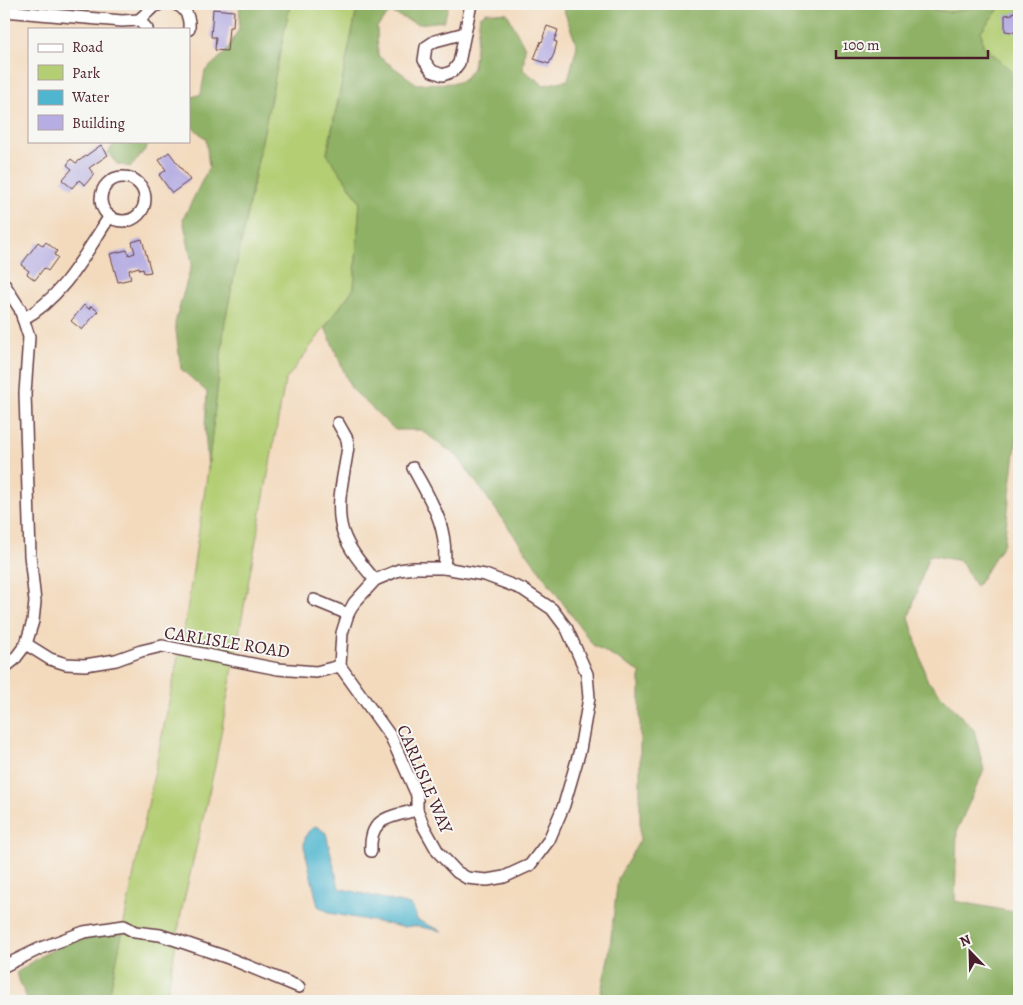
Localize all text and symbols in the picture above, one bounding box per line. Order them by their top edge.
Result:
legend [28,28,190,142]
scale bar [836,28,988,60]
text: 100 m [843,35,880,55]
text: Road [72,37,104,57]
text: Park [72,63,101,83]
text: Water [71,87,109,107]
text: Building [72,113,125,133]
street label: CARLISLE ROAD [162,620,292,664]
street label: CARLISLE WAY [391,721,459,838]
north arrow [946,928,996,978]
text: N [957,930,974,951]

